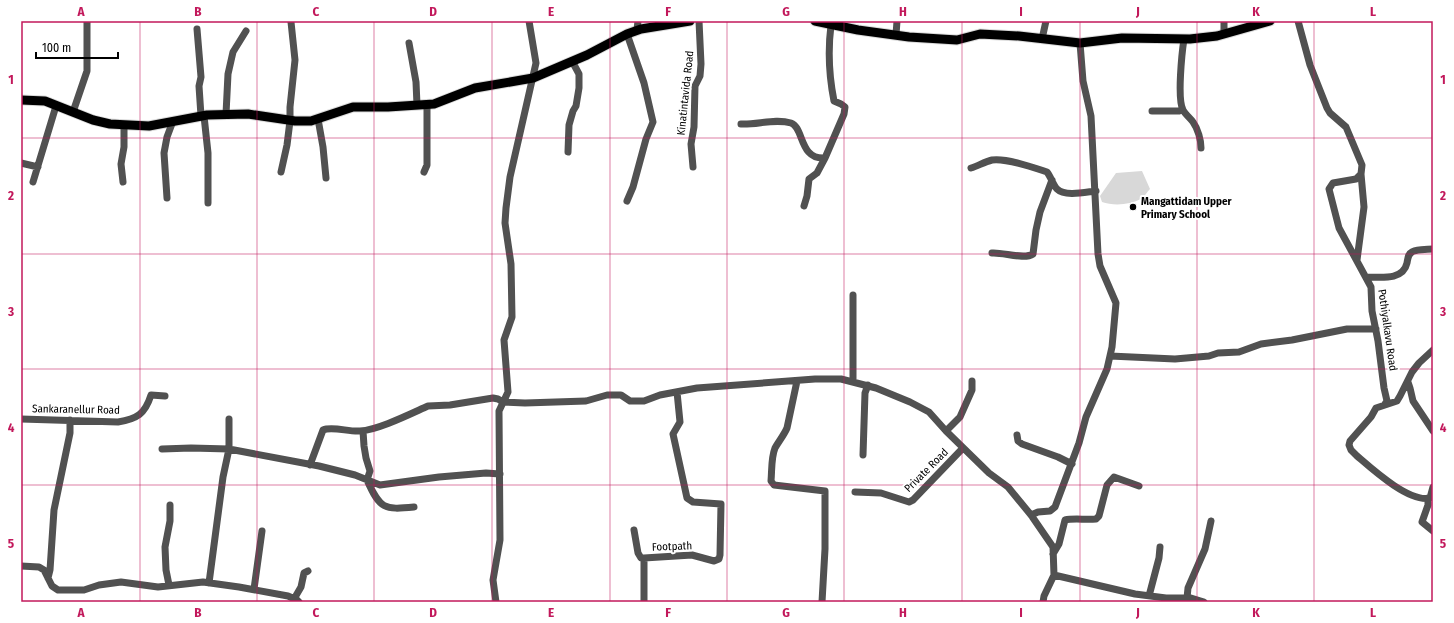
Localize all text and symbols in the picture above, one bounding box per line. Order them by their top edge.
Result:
text: A [76,4,85,19]
text: B [194,4,202,19]
text: C [313,4,320,19]
text: D [429,4,437,19]
text: E [548,4,554,19]
text: F [665,4,671,19]
text: G [782,4,790,19]
text: H [899,4,907,19]
text: I [1019,4,1023,19]
text: J [1135,4,1140,19]
text: K [1252,4,1260,19]
text: L [1370,4,1376,19]
scale bar [36,34,118,60]
text: 100 m [42,41,71,55]
street label: Kinatintavida Road [675,50,696,136]
text: 1 [8,72,14,87]
text: 1 [1440,72,1446,87]
text: 2 [7,188,14,203]
text: 2 [1439,188,1446,203]
place label: Mangattidam Upper Primary School [1141,195,1233,221]
marker: Mangattidam Upper Primary School [1128,202,1138,212]
street label: Pothiyalkavu Road [1375,288,1400,372]
text: 3 [7,304,14,319]
text: 3 [1439,304,1446,319]
street label: Sankaranellur Road [32,402,120,417]
text: 4 [8,420,15,435]
text: 4 [1440,420,1447,435]
street label: Private Road [902,446,951,495]
text: 5 [8,536,14,551]
text: 5 [1440,536,1446,551]
street label: Footpath [652,539,692,554]
text: A [76,605,85,620]
text: B [194,605,202,620]
text: C [313,605,320,620]
text: D [429,605,437,620]
text: E [548,605,554,620]
text: F [665,605,671,620]
text: G [782,605,790,620]
text: H [899,605,907,620]
text: I [1019,605,1023,620]
text: J [1135,605,1140,620]
text: K [1252,605,1260,620]
text: L [1370,605,1376,620]

